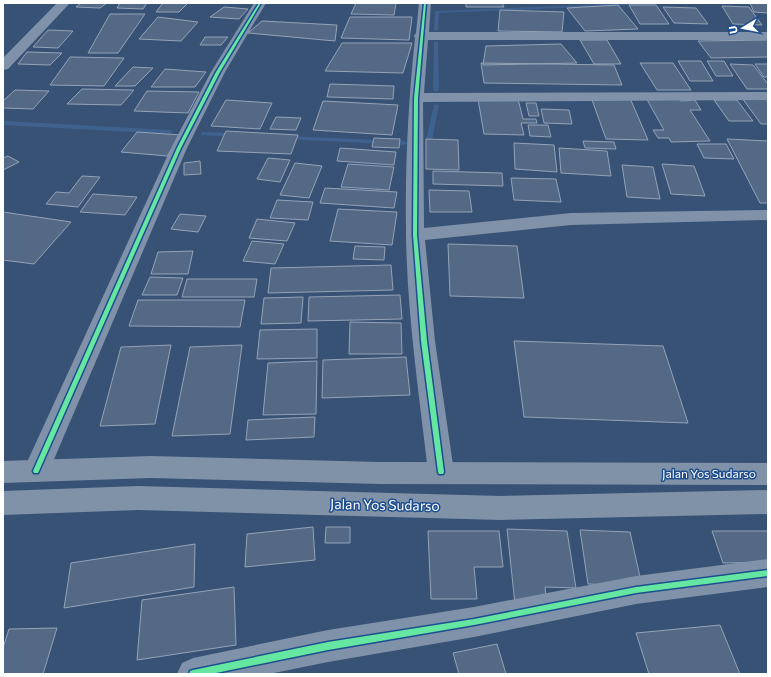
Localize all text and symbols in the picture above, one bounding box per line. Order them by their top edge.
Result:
north arrow [723,8,763,48]
text: U [726,25,740,35]
street label: Jalan Yos Sudarso [662,466,756,481]
street label: Jalan Yos Sudarso [330,495,440,514]

